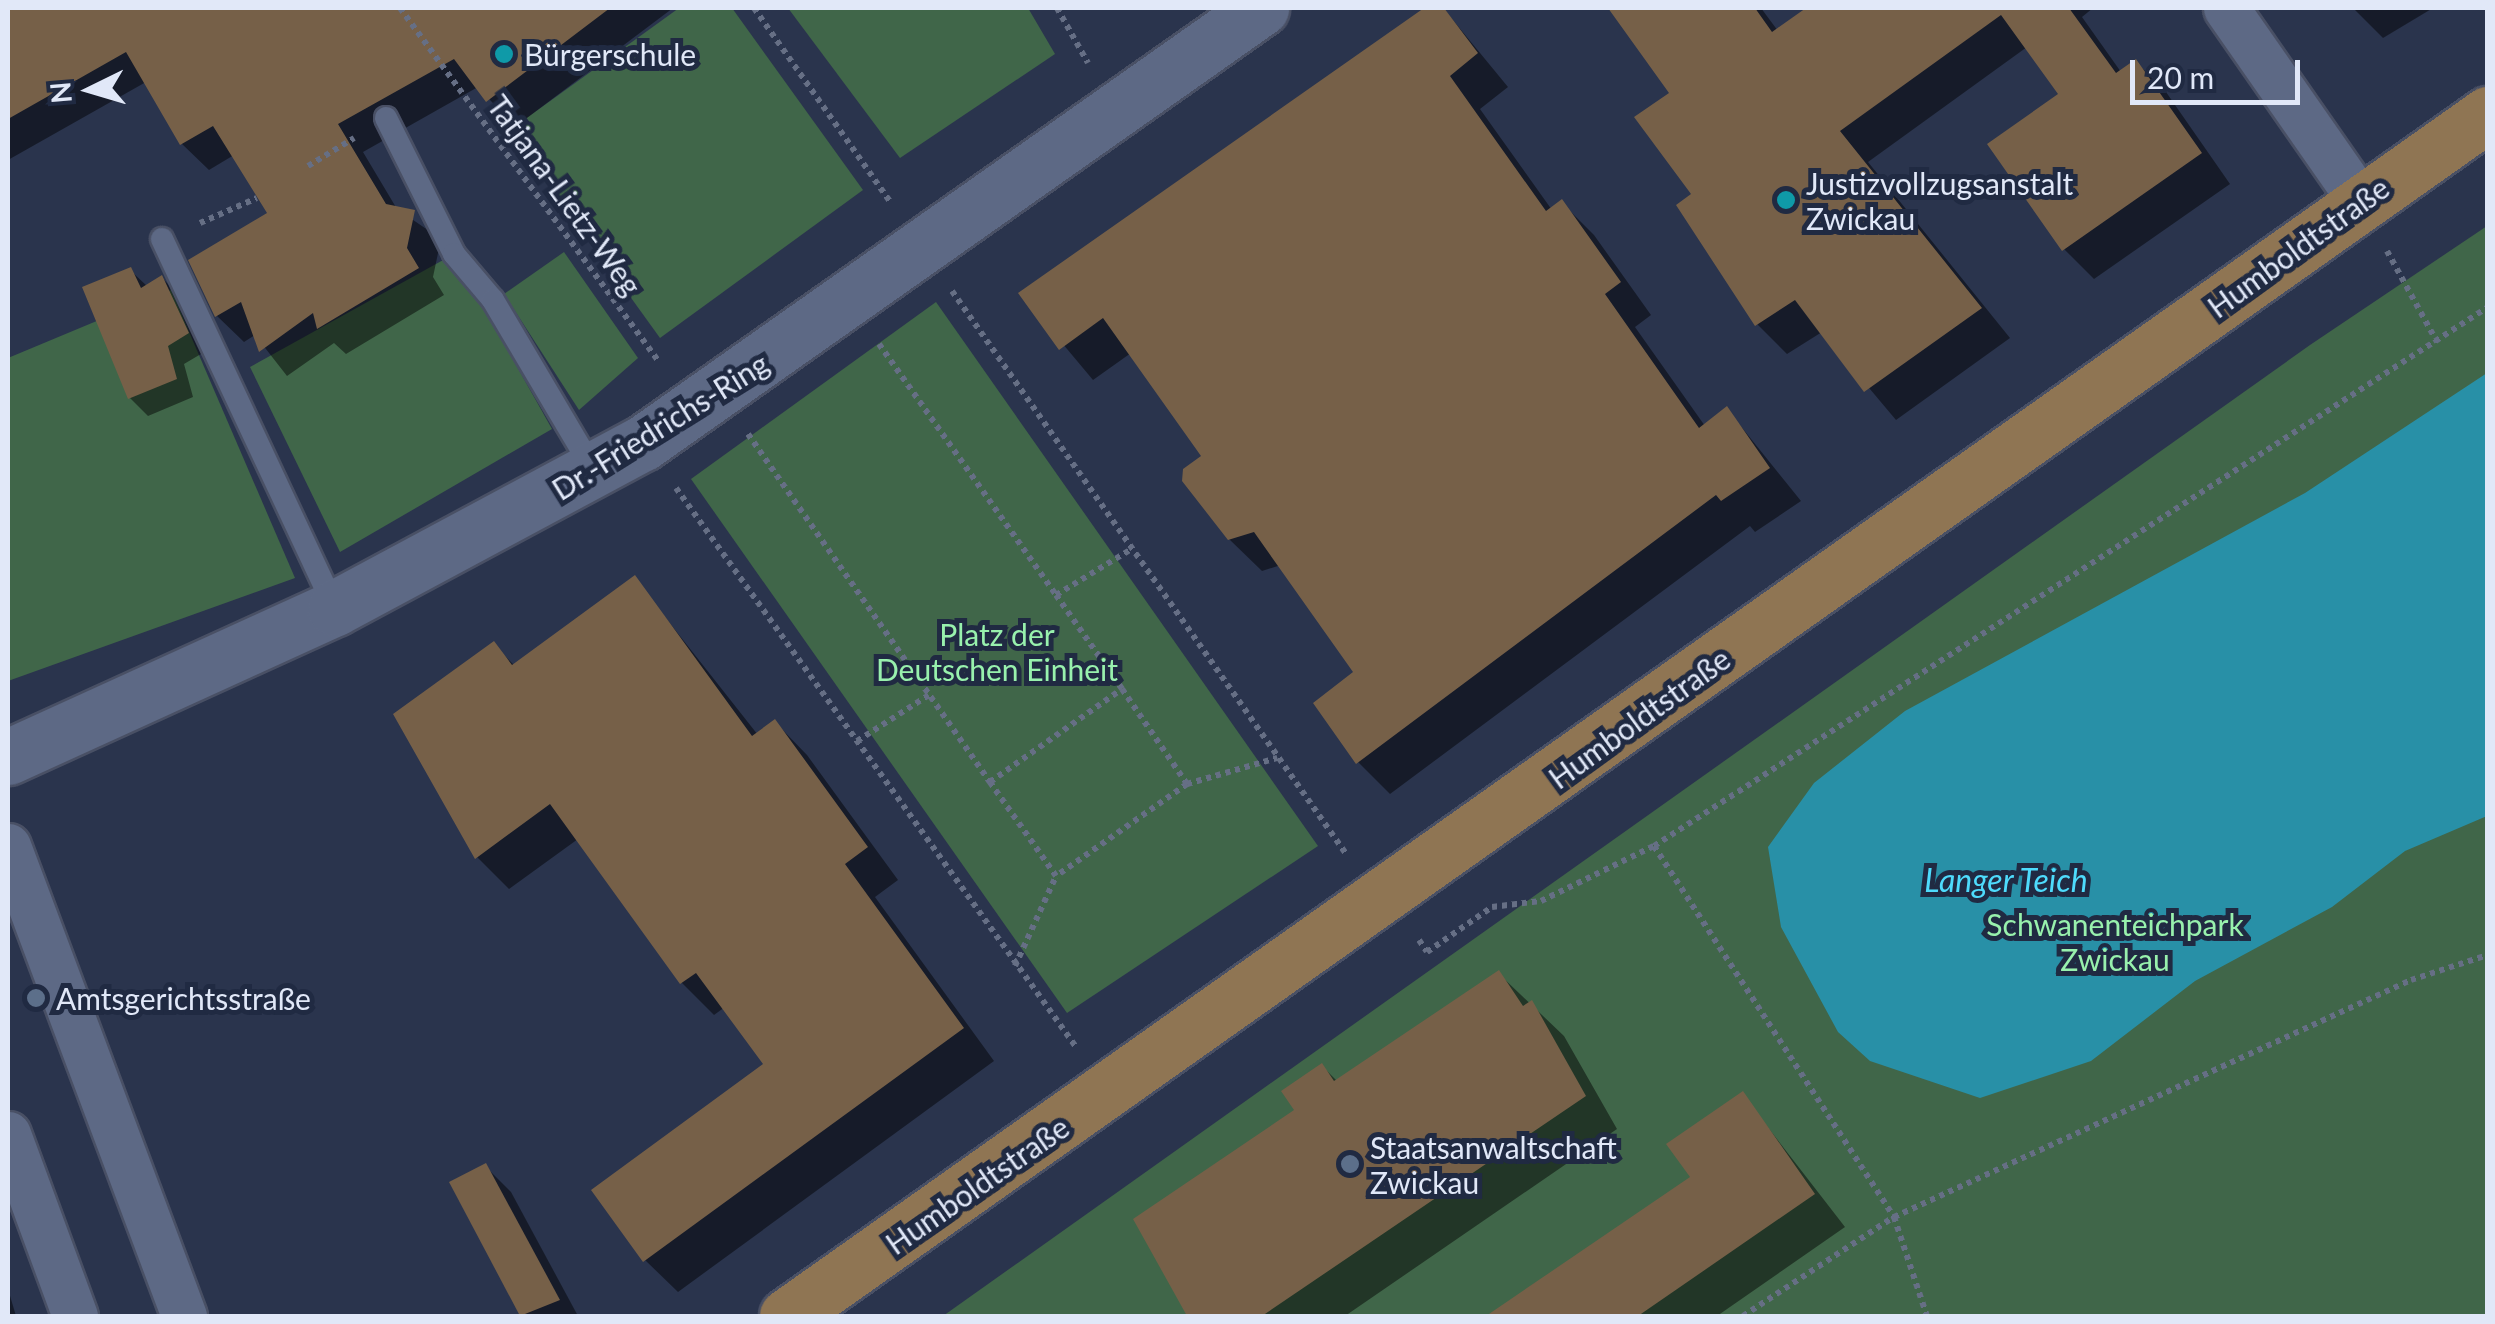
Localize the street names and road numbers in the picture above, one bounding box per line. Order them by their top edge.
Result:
street label: Tatjana-Lietz-Weg [480,88,650,302]
street label: Humboldtstraße [2200,169,2396,325]
street label: Dr.-Friedrichs-Ring [545,345,775,507]
street label: Humboldtstraße [1541,640,1737,796]
street label: Humboldtstraße [879,1109,1075,1261]

